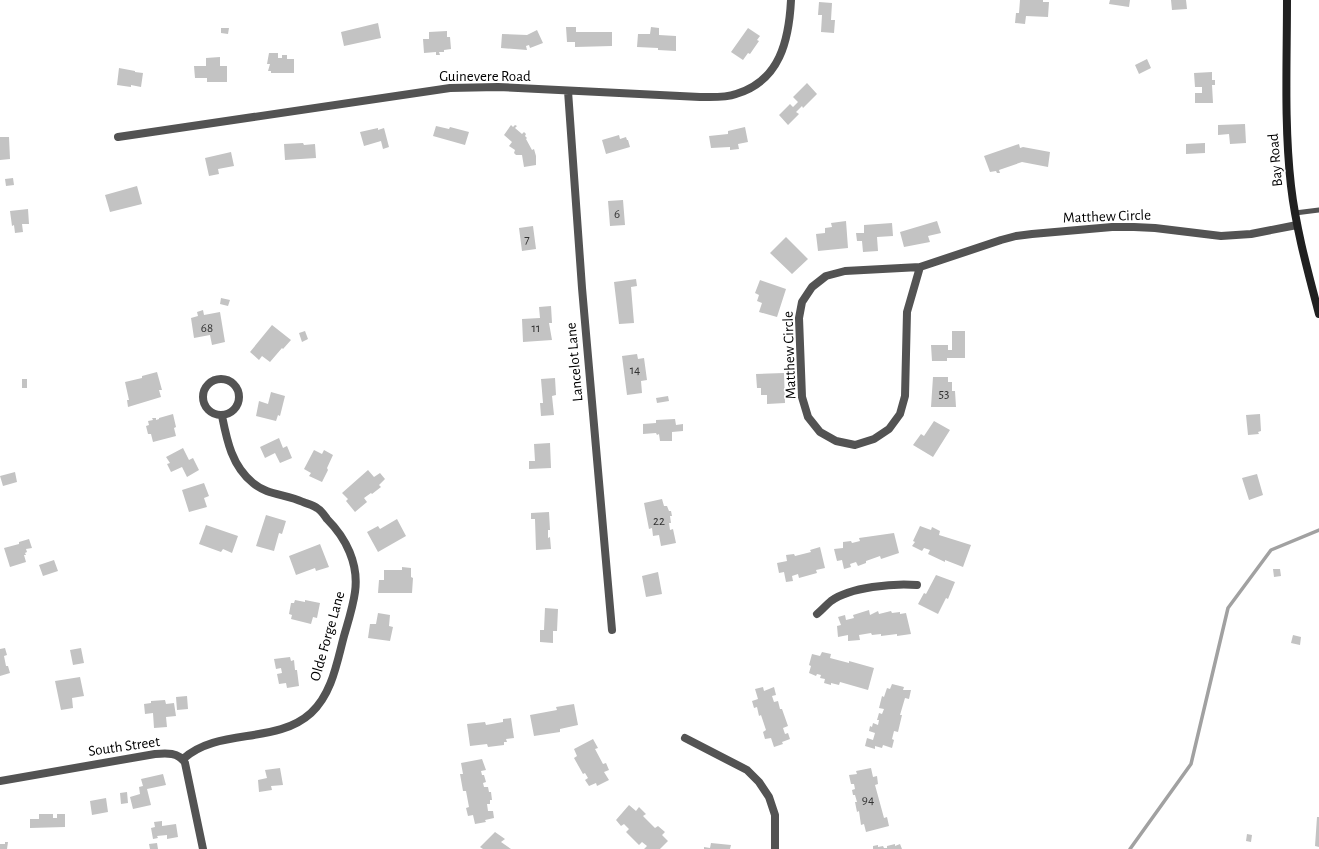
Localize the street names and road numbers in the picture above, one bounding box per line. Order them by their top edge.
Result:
street label: Guinevere Road [439,69,531,84]
street label: Bay Road [1266,132,1285,187]
street label: Matthew Circle [1063,207,1151,226]
street label: Matthew Circle [780,311,799,399]
street label: Lancelot Lane [564,322,585,402]
street label: Olde Forge Lane [307,589,348,683]
street label: South Street [87,734,161,759]

